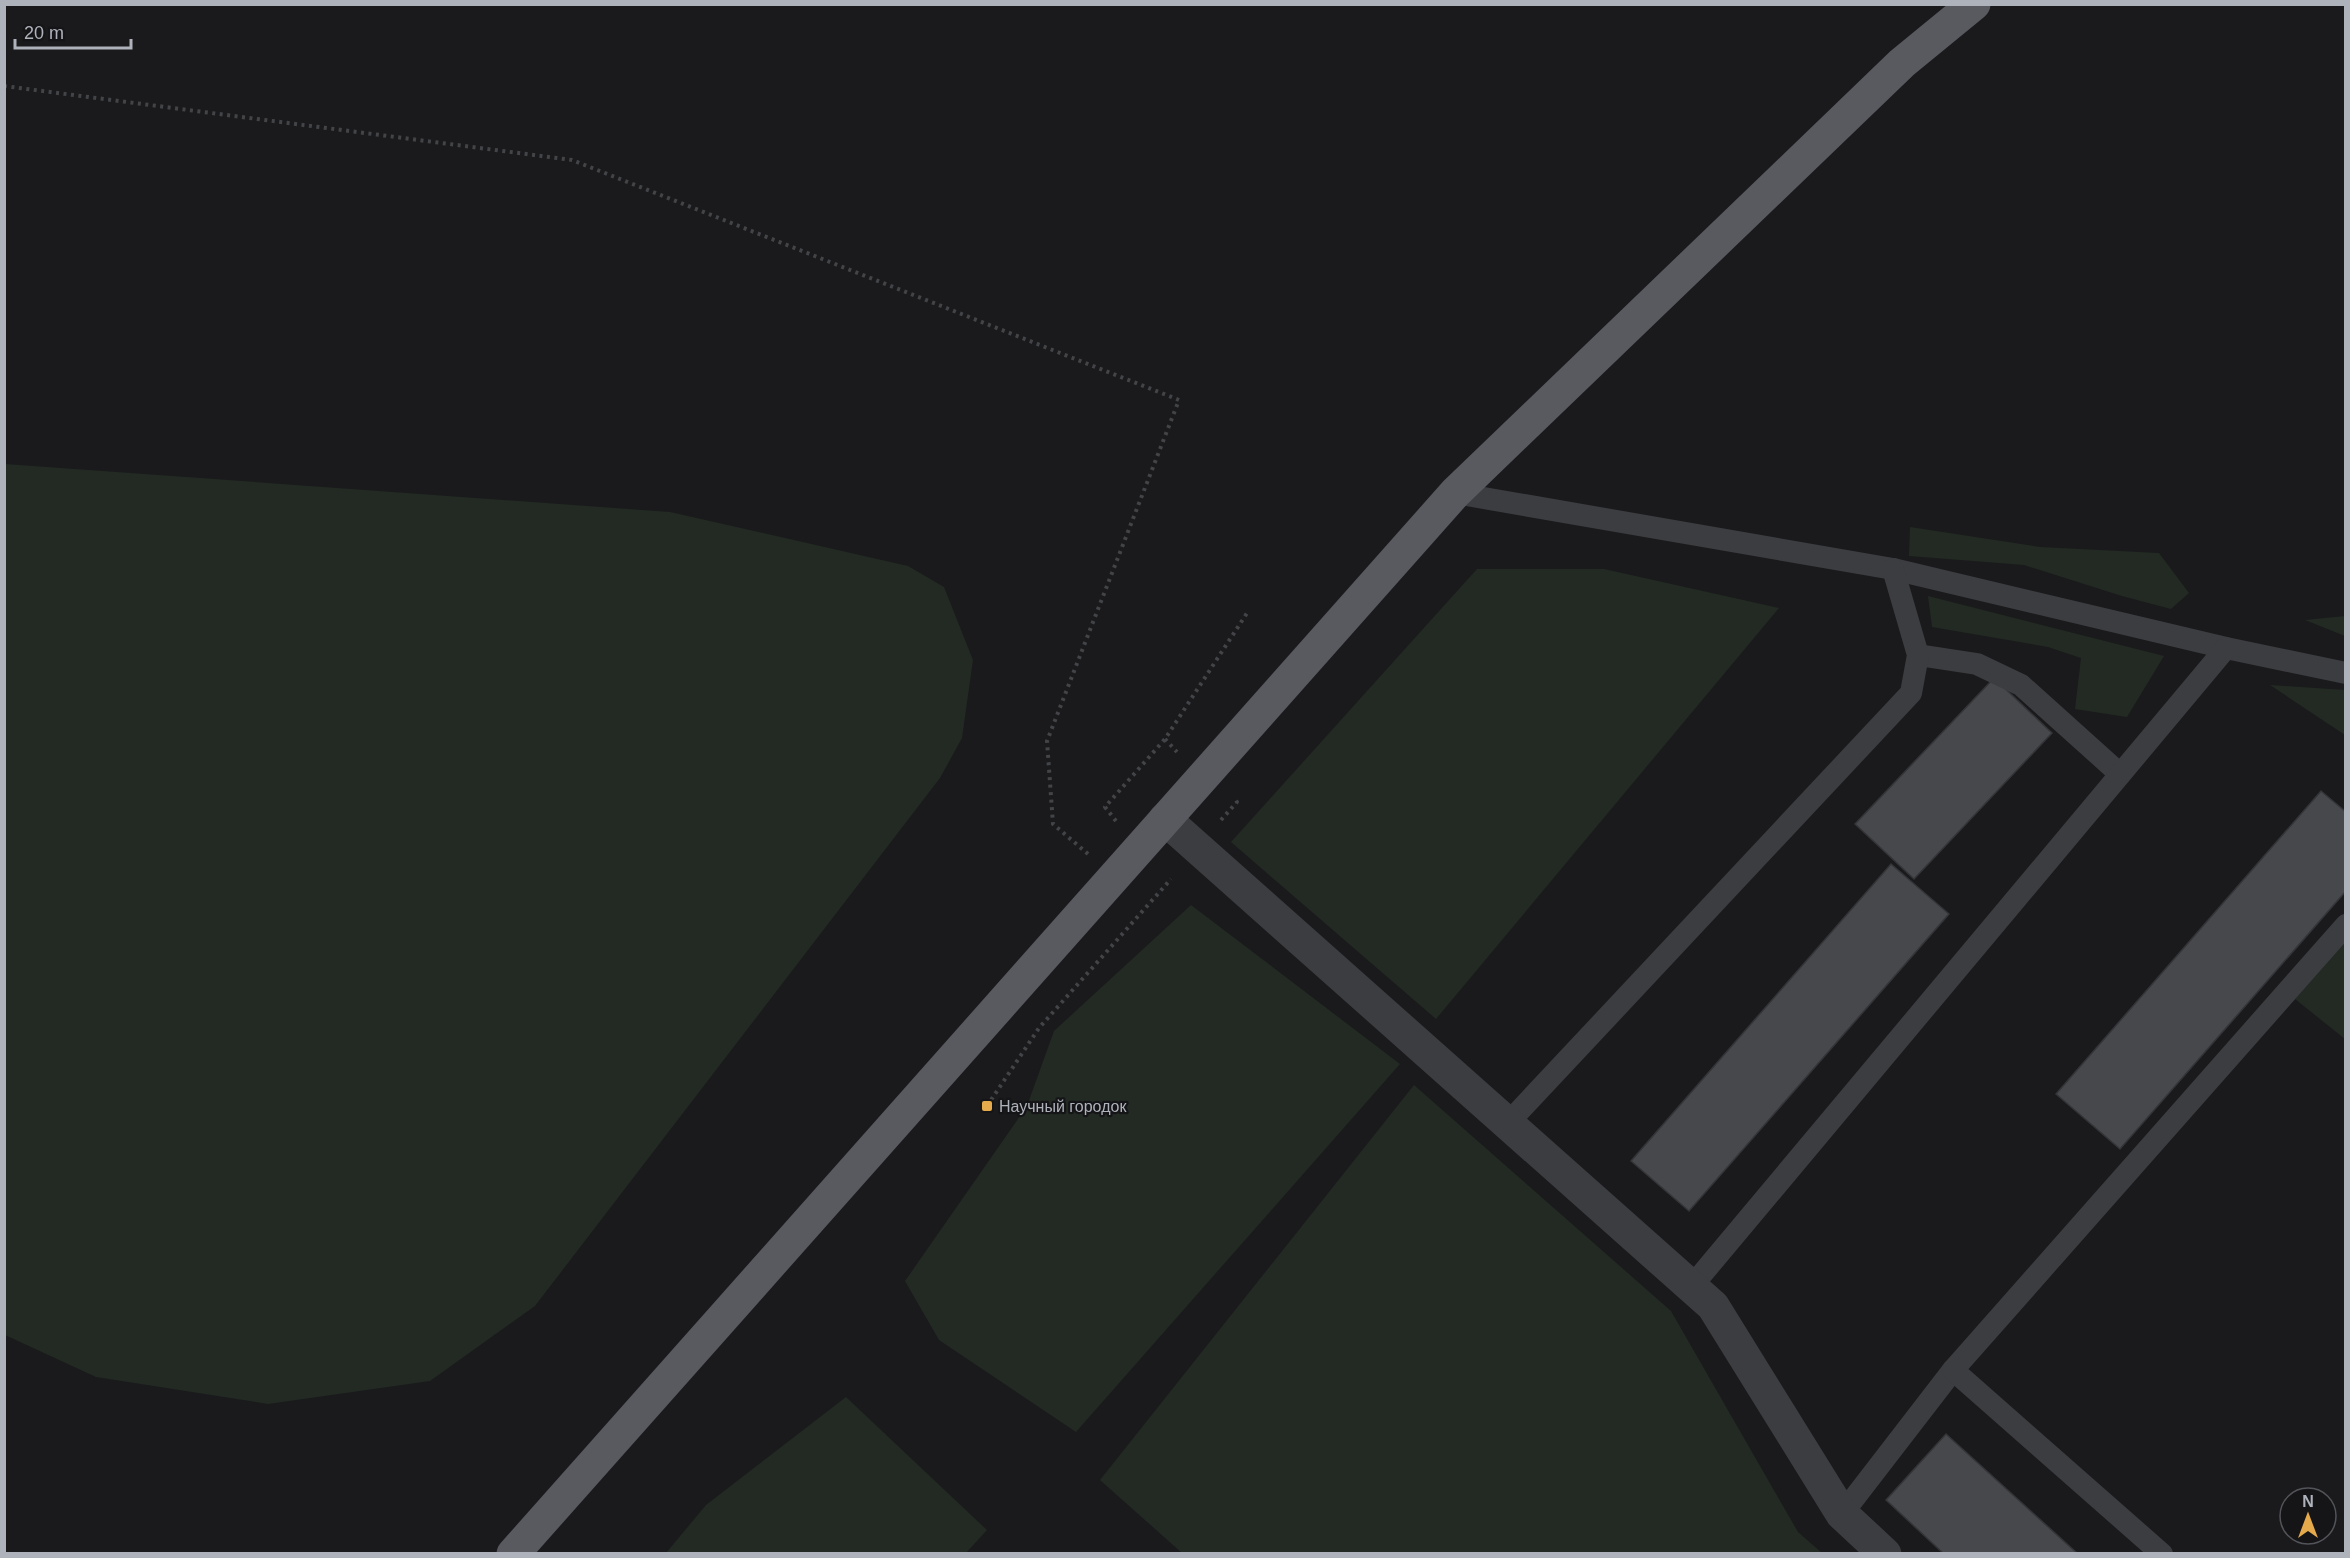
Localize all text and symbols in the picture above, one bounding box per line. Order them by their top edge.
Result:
scale bar [15,12,130,50]
text: 20 m [24,23,64,43]
place label: Научный городок [999,1098,1127,1115]
marker: Научный городок [980,1099,994,1113]
north arrow [2278,1486,2338,1546]
text: N [2302,1493,2314,1510]

